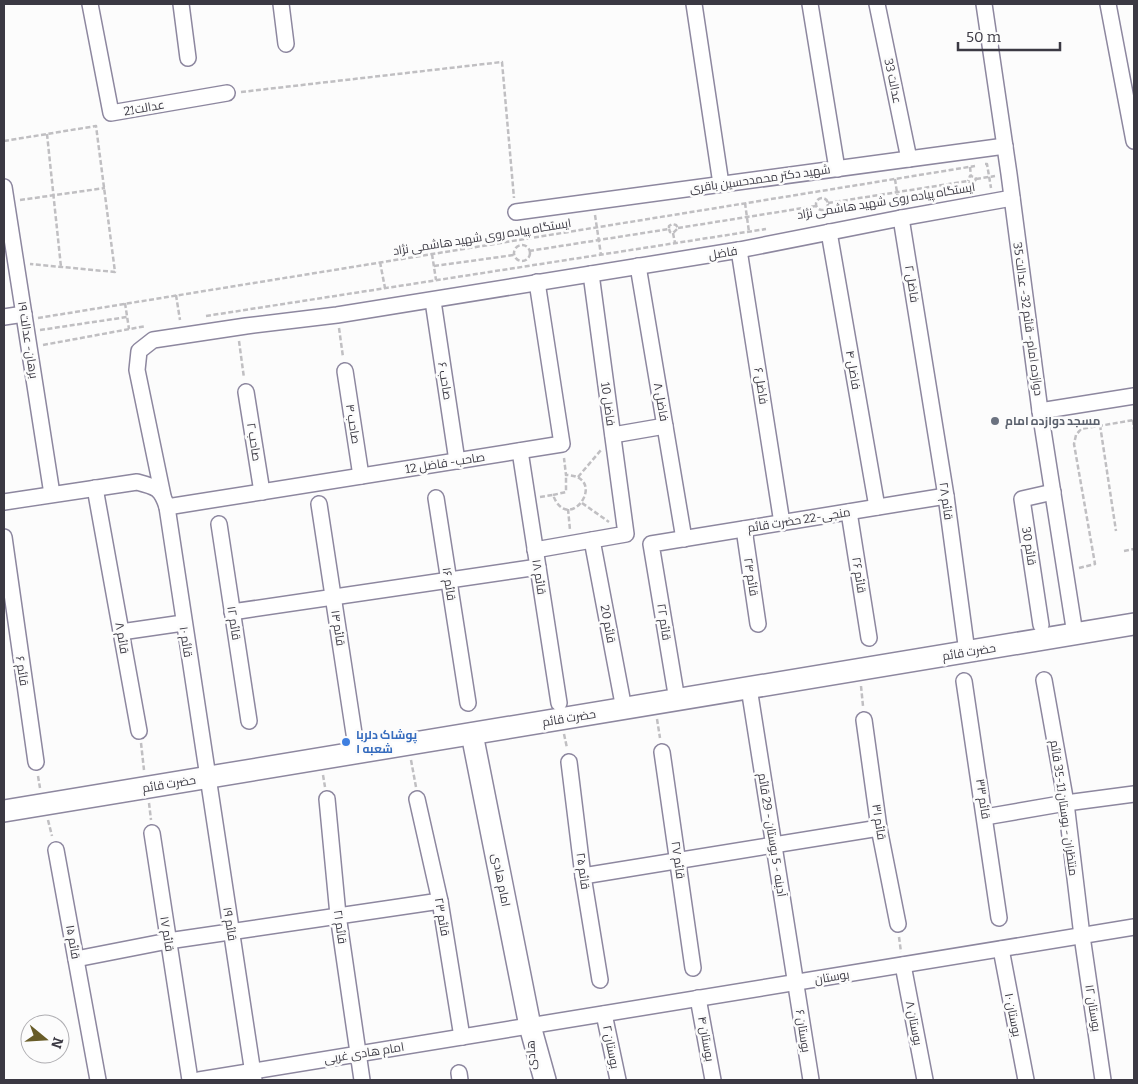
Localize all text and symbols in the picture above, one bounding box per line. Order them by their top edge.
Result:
scale bar [958,20,1060,52]
text: 50 m [966,28,1002,46]
street label: عدالت 33 [881,57,905,105]
street label: 21عدالت [122,98,166,118]
street label: شهید دکتر محمدحسین باقری [689,162,831,196]
street label: ایستگاه پیاده روی شهید هاشمی نژاد [796,180,976,224]
street label: ایستگاه پیاده روی شهید هاشمی نژاد [392,216,572,260]
street label: دوازده امام- قائم 32- عدالت 35 [1009,241,1046,397]
street label: فاضل [708,244,738,262]
street label: فاضل ۲ [902,264,922,304]
street label: برهان- عدالت ۱۹ [15,300,41,380]
street label: فاضل ۴ [843,349,863,391]
street label: صاحب ۶ [435,361,455,401]
street label: فاضل ۶ [751,367,771,405]
street label: فاضل 10 [598,381,618,427]
street label: فاضل ۸ [651,382,671,422]
street label: صاحب ۴ [343,403,363,445]
place label: مسجد دوازده امام [1005,414,1101,429]
marker: مسجد دوازده امام [989,415,1001,427]
street label: صاحب ۲ [244,422,264,462]
street label: صاحب- فاضل 12 [404,450,486,476]
street label: قائم ۲۸ [935,481,956,521]
street label: منجی-22 حضرت قائم [747,505,852,536]
street label: قائم 30 [1018,526,1039,566]
street label: قائم ۲۶ [848,556,869,594]
street label: قائم ۲۴ [740,557,761,597]
street label: قائم ۱۸ [528,558,549,596]
street label: قائم ۱۶ [438,566,459,602]
street label: قائم ۲۲ [653,603,674,642]
street label: قائم 20 [596,604,619,644]
street label: قائم ۱۲ [223,605,244,641]
street label: قائم ۱۴ [327,609,348,647]
street label: قائم ۸ [111,621,132,655]
street label: قائم ۱۰ [176,626,195,659]
street label: حضرت قائم [941,641,997,664]
street label: قائم ۶ [12,655,31,687]
street label: حضرت قائم [541,707,597,730]
place label: پوشاک دلربا شعبه ۱ [356,728,418,756]
marker: پوشاک دلربا شعبه ۱ [340,736,352,748]
street label: منتظران - بوستان11-35 قائم [1047,739,1080,877]
street label: آدینه - 5 بوستان - 29 قائم [754,772,789,899]
street label: حضرت قائم [141,773,197,796]
street label: قائم ۳۳ [972,778,993,820]
street label: قائم ۳۱ [868,803,889,841]
street label: قائم ۲۷ [667,840,688,880]
street label: امام هادی [488,852,513,908]
street label: قائم ۲۵ [572,852,593,891]
street label: قائم ۲۳ [431,897,452,937]
street label: قائم ۱۹ [219,906,240,942]
street label: قائم ۲۱ [330,909,349,945]
street label: قائم ۱۷ [156,915,177,953]
street label: قائم ۱۵ [62,924,83,960]
street label: بوستان [814,967,850,987]
street label: بوستان ۱۲ [1082,983,1104,1033]
street label: بوستان ۱۰ [1002,992,1024,1038]
street label: بوستان ۸ [903,1000,925,1046]
street label: بوستان ۶ [793,1009,813,1053]
north arrow [20,1014,70,1064]
street label: بوستان ۴ [695,1015,717,1063]
street label: بوستان ۲ [600,1024,622,1070]
text: N [47,1035,67,1051]
street label: امام هادی غربی [323,1040,405,1067]
street label: هادی [523,1040,539,1070]

